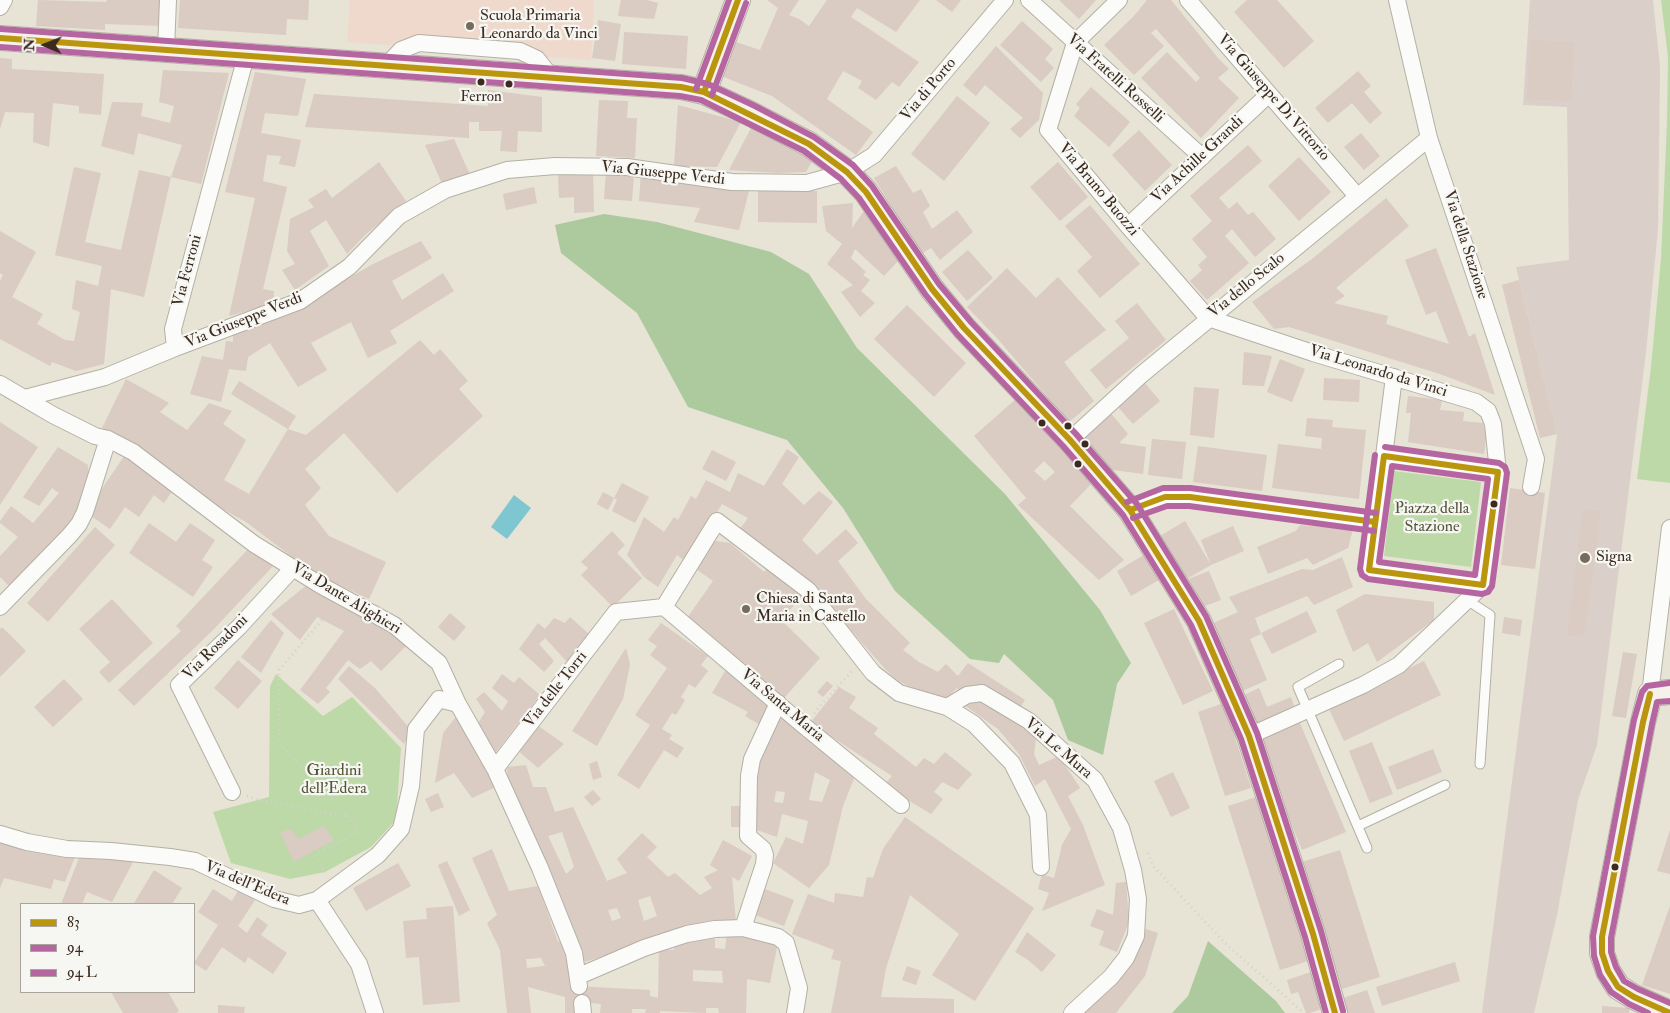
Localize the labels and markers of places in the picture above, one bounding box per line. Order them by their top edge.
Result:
place label: Scuola Primaria Leonardo da Vinci [480,7,598,45]
marker: Scuola Primaria Leonardo da Vinci [464,20,476,32]
marker: Ferron [476,77,486,87]
unlabelled marker [504,79,514,89]
place label: Ferron [460,89,502,107]
unlabelled marker [1037,418,1047,428]
unlabelled marker [1063,421,1073,431]
unlabelled marker [1080,439,1090,449]
unlabelled marker [1073,459,1083,469]
unlabelled marker [1489,499,1499,509]
place label: Signa [1596,548,1632,568]
marker: Signa [1578,551,1592,565]
place label: Chiesa di Santa Maria in Castello [756,590,865,628]
marker: Chiesa di Santa Maria in Castello [740,603,752,615]
unlabelled marker [1610,862,1620,872]

